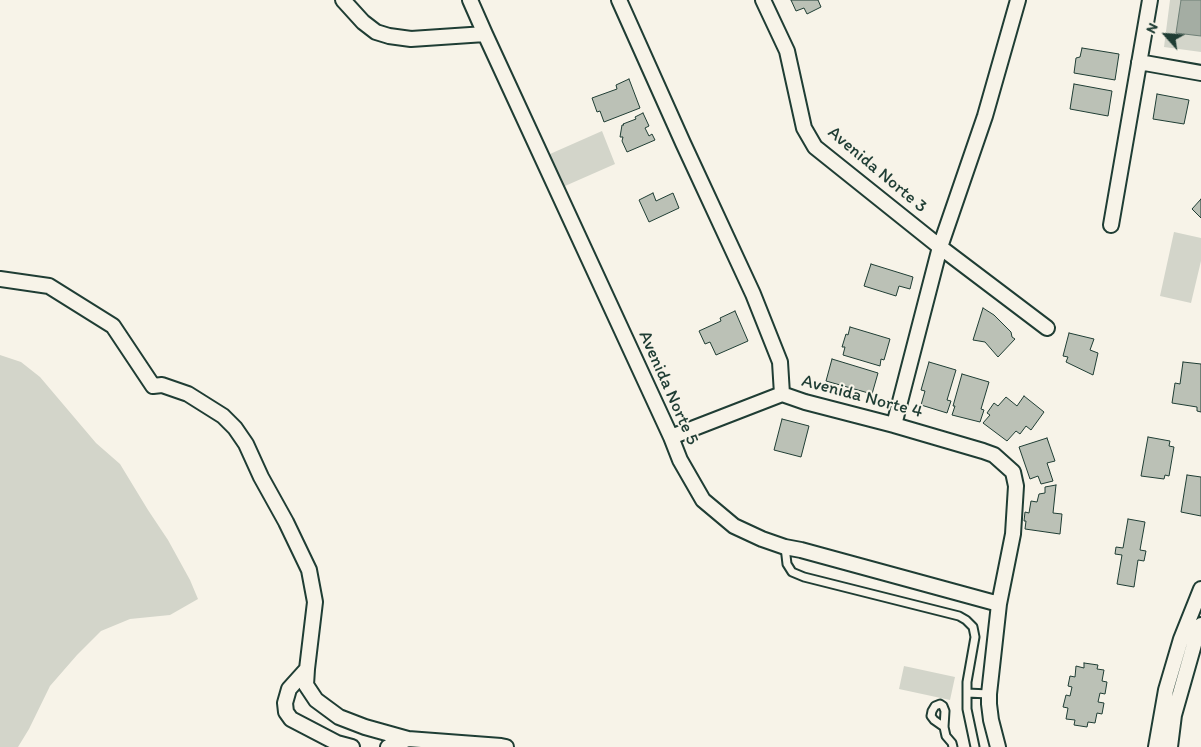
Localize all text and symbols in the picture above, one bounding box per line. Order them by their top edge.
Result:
north arrow [1141,10,1191,60]
text: N [1142,20,1162,36]
street label: Avenida Norte 3 [823,122,931,218]
street label: Avenida Norte 5 [633,327,703,449]
street label: Avenida Norte 4 [799,370,925,424]

